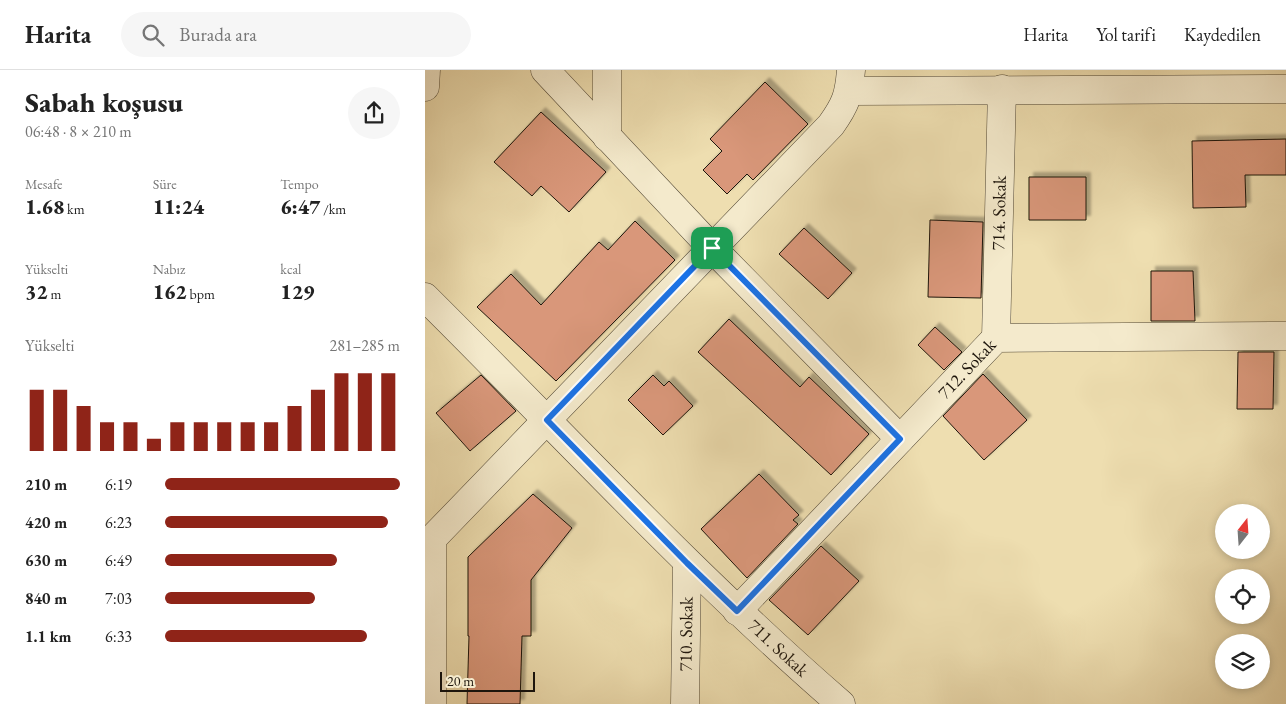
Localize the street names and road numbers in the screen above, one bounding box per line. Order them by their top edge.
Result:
street label: 714. Sokak [986,175,1011,251]
street label: 712. Sokak [932,333,1001,403]
street label: 710. Sokak [673,596,698,672]
street label: 711. Sokak [743,614,814,682]

